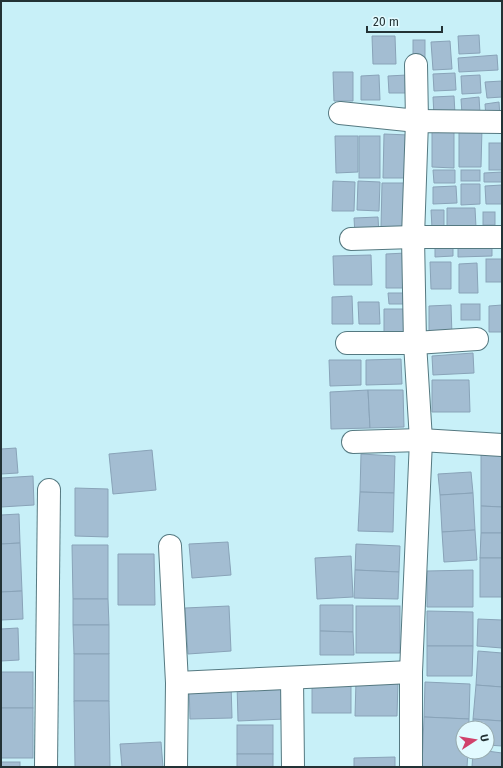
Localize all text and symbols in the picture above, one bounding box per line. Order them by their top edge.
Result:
scale bar [367,8,442,34]
text: 20 m [373,15,399,29]
north arrow [455,720,495,760]
text: U [477,733,491,743]

